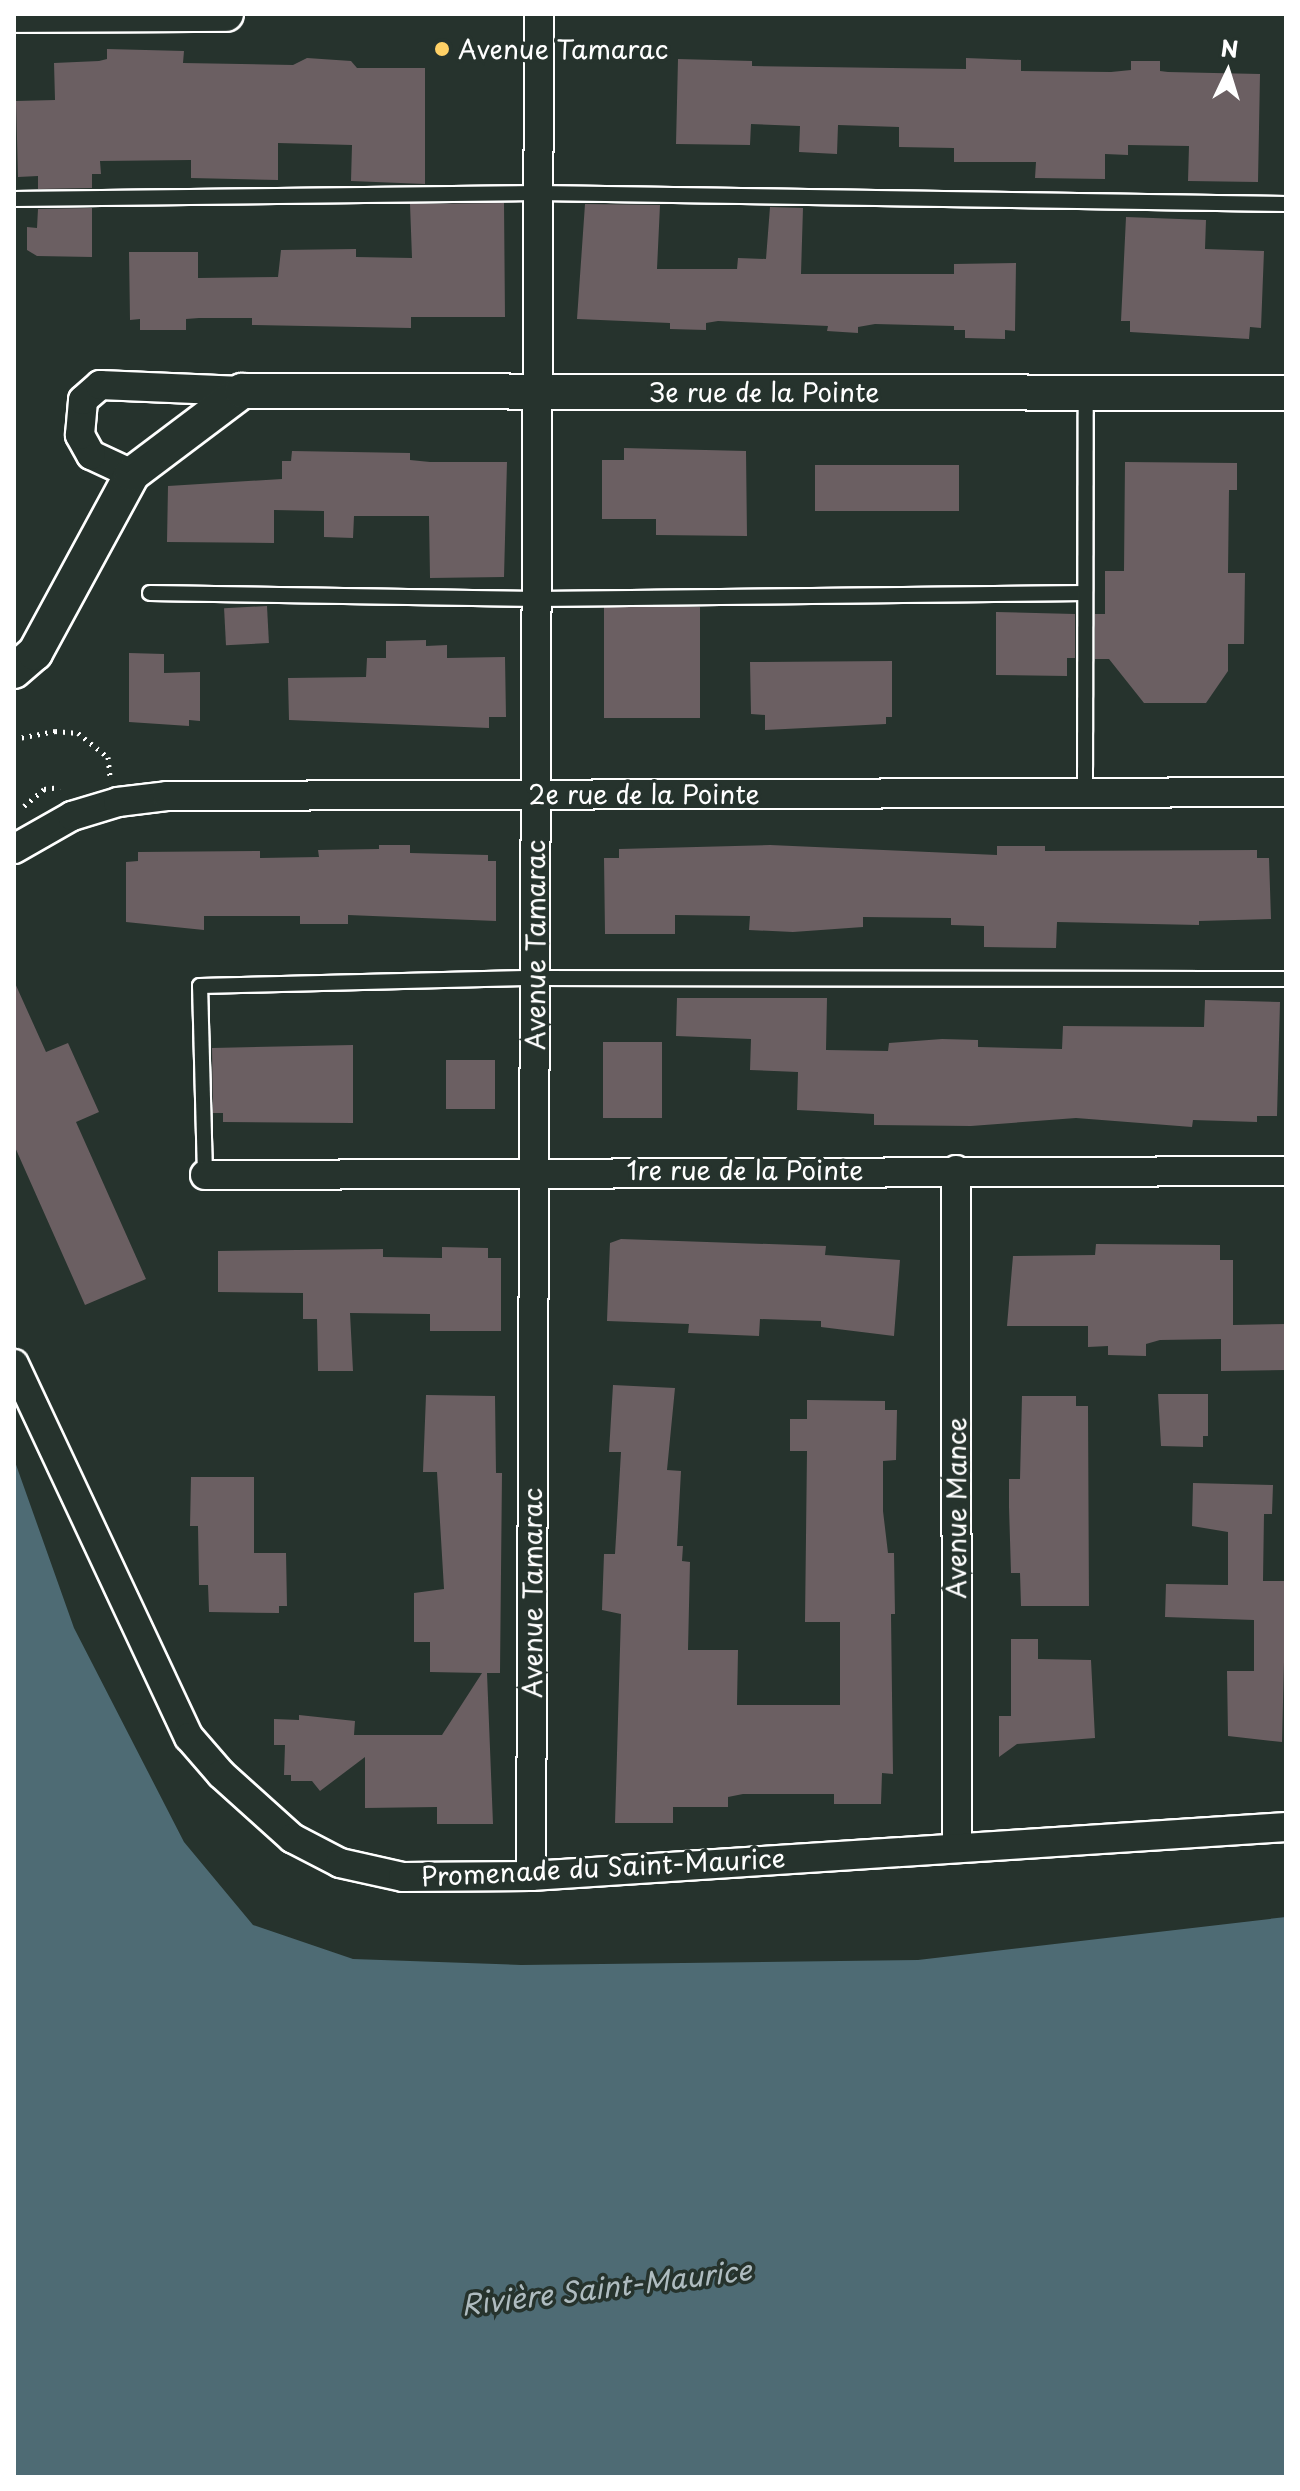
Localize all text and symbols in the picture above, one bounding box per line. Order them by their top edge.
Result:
text: N [1220,30,1240,65]
north arrow [1188,32,1268,112]
place label: Avenue Tamarac [458,33,667,65]
marker: Avenue Tamarac [433,40,451,58]
street label: 3e rue de la Pointe [646,376,882,408]
street label: 2e rue de la Pointe [525,778,763,810]
street label: Avenue Tamarac [519,840,551,1050]
street label: 1re rue de la Pointe [624,1154,866,1186]
street label: Avenue Mance [940,1418,972,1598]
street label: Avenue Tamarac [516,1488,548,1698]
street label: Promenade du Saint-Maurice [420,1842,786,1892]
water label: Rivière Saint-Maurice [458,2252,754,2322]

